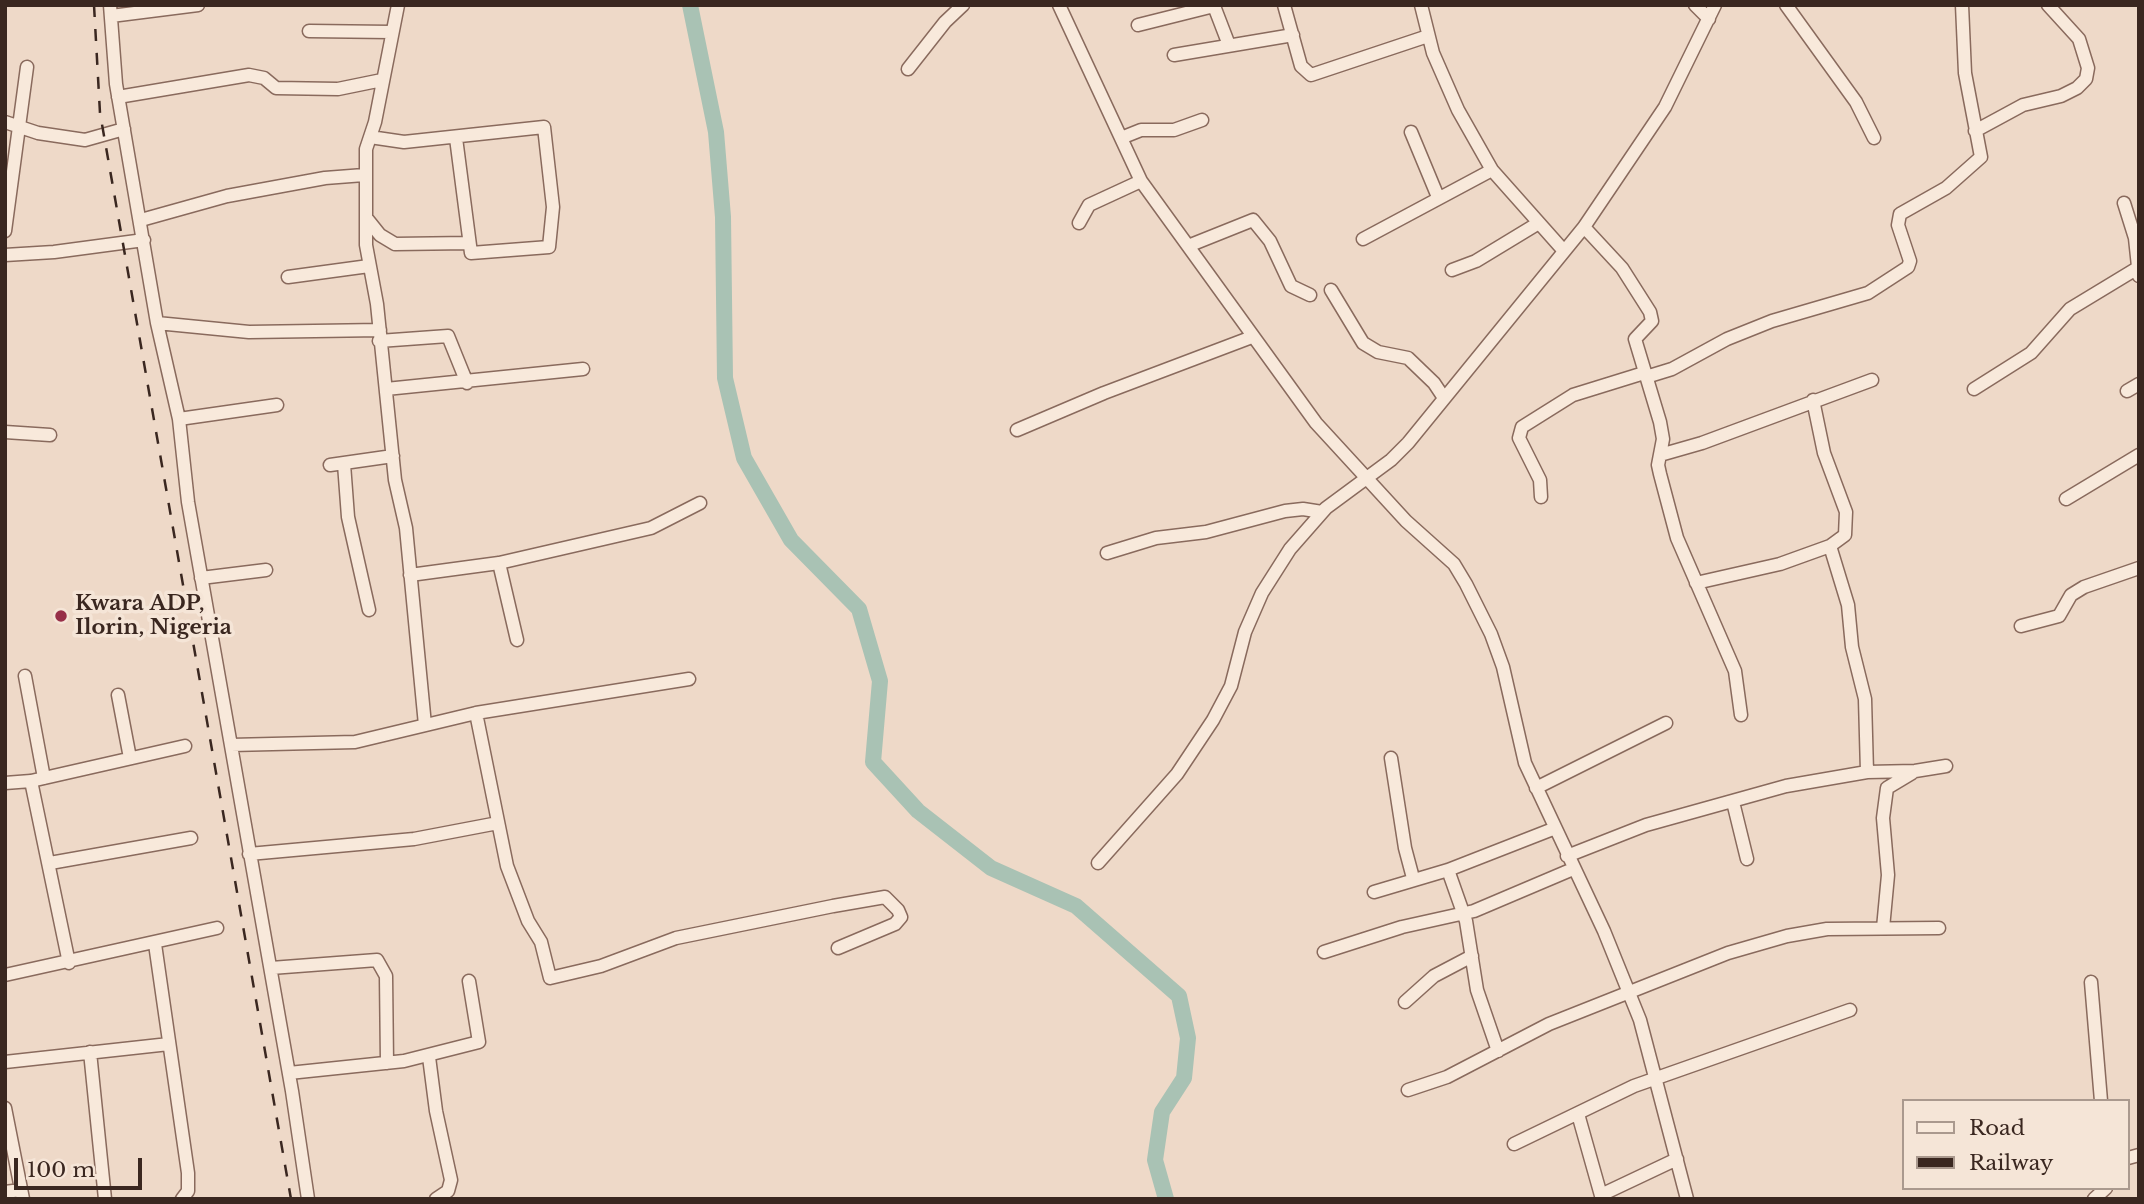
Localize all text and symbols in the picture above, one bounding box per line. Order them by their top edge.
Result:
place label: Kwara ADP, Ilorin, Nigeria [75,591,232,641]
marker: Kwara ADP, Ilorin, Nigeria [53,608,69,624]
legend [1902,1099,2130,1190]
text: Road [1969,1115,2025,1141]
scale bar [18,1144,145,1188]
text: Railway [1969,1150,2053,1176]
text: 100 m [27,1157,95,1183]

